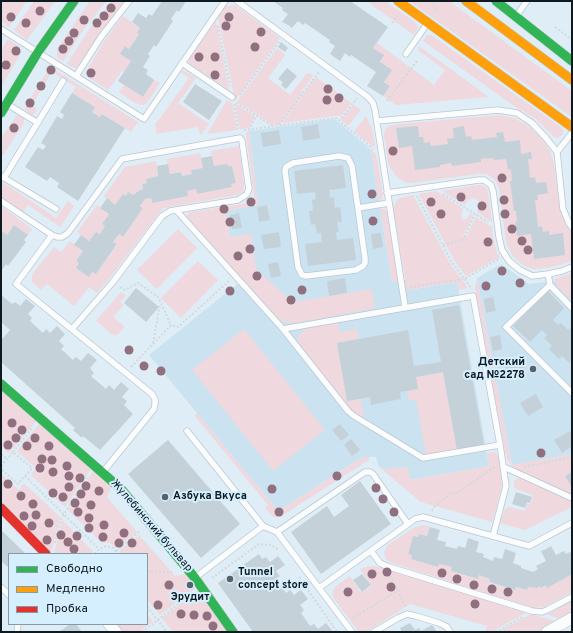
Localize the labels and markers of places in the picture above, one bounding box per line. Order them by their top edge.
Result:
place label: Детский сад №2278 [464,356,525,382]
marker: Детский сад №2278 [528,364,538,374]
place label: Азбука Вкуса [173,490,247,504]
marker: Азбука Вкуса [160,492,170,502]
place label: Tunnel concept store [238,566,308,592]
marker: Tunnel concept store [225,574,235,584]
marker: Эрудит [185,580,195,590]
place label: Эрудит [171,591,209,605]

